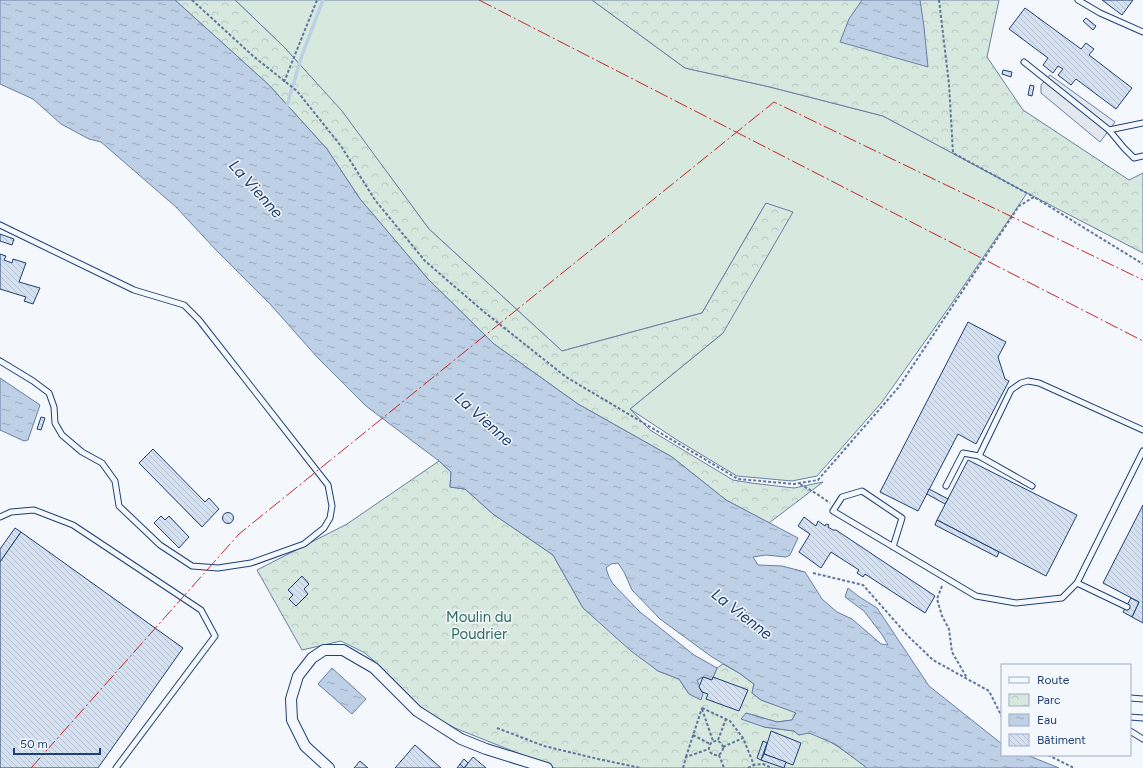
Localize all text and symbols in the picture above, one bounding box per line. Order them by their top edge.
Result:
water label: La Vienne [225,156,287,222]
water label: La Vienne [451,388,517,450]
water label: La Vienne [708,584,776,644]
park label: Moulin du Poudrier [446,608,512,643]
legend [1001,664,1131,756]
text: Route [1037,673,1070,687]
text: Parc [1037,693,1061,707]
text: Eau [1037,713,1057,727]
scale bar [14,730,100,756]
text: Bâtiment [1037,733,1086,747]
text: 50 m [20,737,48,751]

